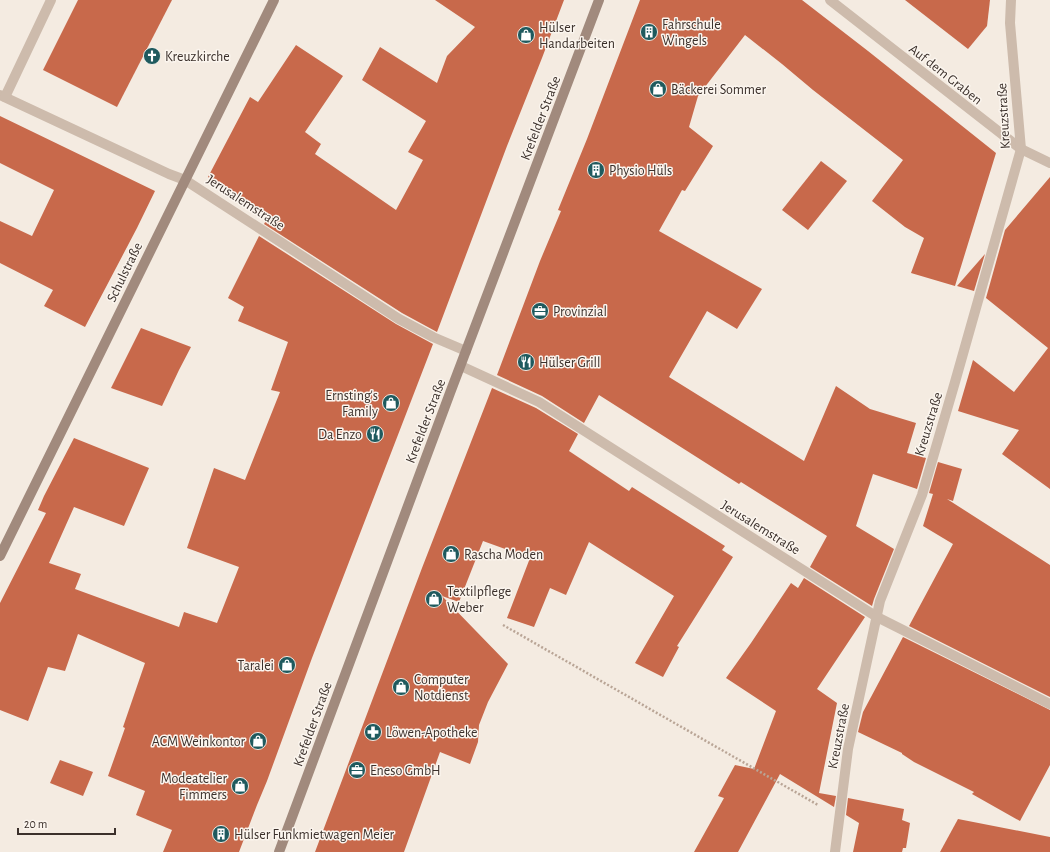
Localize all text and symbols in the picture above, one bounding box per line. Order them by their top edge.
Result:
place label: Fahrschule Wingels [662,18,721,48]
place label: Hülser Handarbeiten [539,21,615,51]
building icon: Fahrschule Wingels [639,22,659,42]
shop icon: Hülser Handarbeiten [516,25,536,45]
street label: Auf dem Graben [906,42,985,108]
church icon: Kreuzkirche [142,46,162,66]
place label: Kreuzkirche [165,50,230,64]
street label: Krefelder Straße [518,74,563,162]
shop icon: Bäckerei Sommer [648,79,668,99]
place label: Bäckerei Sommer [671,83,766,97]
street label: Kreuzstraße [995,83,1013,149]
building icon: Physio Hüls [586,160,606,180]
place label: Physio Hüls [609,164,672,178]
street label: Jerusalemstraße [204,173,287,233]
street label: Schulstraße [105,240,145,304]
office icon: Provinzial [530,301,550,321]
place label: Provinzial [553,305,607,319]
restaurant icon: Hülser Grill [516,352,536,372]
place label: Hülser Grill [539,356,600,370]
street label: Krefelder Straße [403,377,448,465]
place label: Ernsting's Family [325,389,378,419]
street label: Kreuzstraße [913,391,945,458]
shop icon: Ernsting's Family [381,393,401,413]
restaurant icon: Da Enzo [365,424,385,444]
place label: Da Enzo [318,428,362,442]
street label: Jerusalemstraße [719,498,802,558]
shop icon: Rascha Moden [441,544,461,564]
place label: Rascha Moden [464,548,543,562]
place label: Textilpflege Weber [447,585,511,615]
shop icon: Textilpflege Weber [424,589,444,609]
shop icon: Taralei [277,655,297,675]
place label: Taralei [238,659,274,673]
place label: Computer Notdienst [414,673,469,703]
shop icon: Computer Notdienst [391,677,411,697]
street label: Krefelder Straße [291,680,335,769]
street label: Kreuzstraße [826,702,852,770]
pharmacy icon: Löwen-Apotheke [363,722,383,742]
place label: Löwen-Apotheke [386,726,477,740]
shop icon: ACM Weinkontor [248,731,268,751]
place label: ACM Weinkontor [152,735,245,749]
office icon: Eneso GmbH [347,760,367,780]
place label: Eneso GmbH [370,764,440,778]
place label: Modeatelier Fimmers [161,772,227,802]
shop icon: Modeatelier Fimmers [230,776,250,796]
scale bar [18,810,115,836]
text: 20 m [24,818,47,830]
building icon: Hülser Funkmietwagen Meier [211,824,231,844]
place label: Hülser Funkmietwagen Meier [234,828,395,842]

